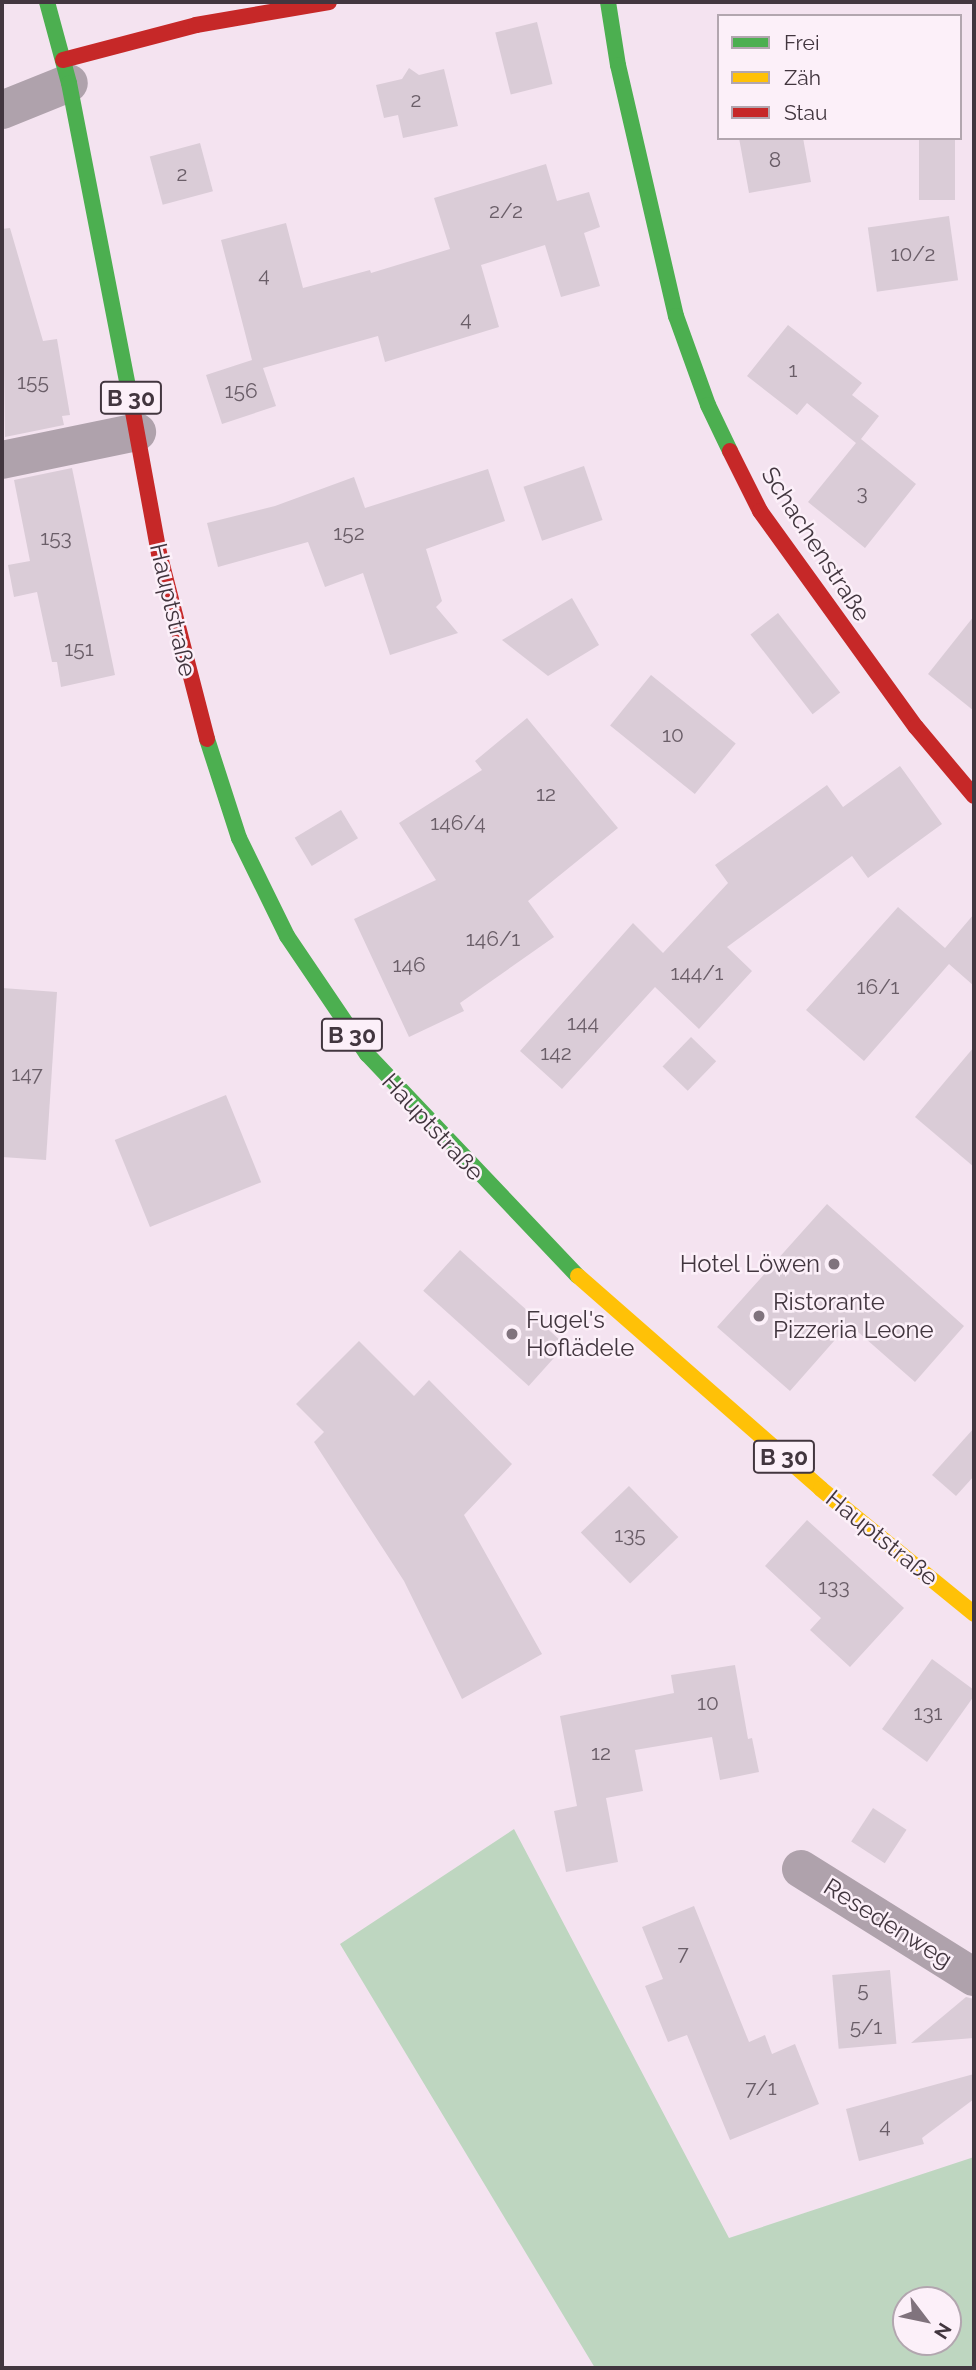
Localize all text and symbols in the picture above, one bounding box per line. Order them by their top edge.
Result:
legend [717,14,962,140]
text: Frei [784,30,820,55]
text: Zäh [784,65,821,90]
house number: 2 [411,87,421,113]
text: Stau [784,100,828,125]
house number: 8 [769,147,781,173]
house number: 2 [177,161,187,187]
house number: 2/2 [489,198,523,224]
house number: 10/2 [891,241,935,267]
house number: 4 [258,262,270,288]
house number: 4 [460,306,472,332]
house number: 1 [789,357,797,383]
house number: 155 [17,369,49,395]
road number: B 30 [100,378,162,418]
house number: 156 [224,378,258,404]
street label: Schachenstraße [755,461,877,627]
house number: 3 [856,480,868,506]
house number: 152 [333,520,365,546]
house number: 153 [40,525,72,551]
street label: Hauptstraße [144,541,202,679]
house number: 151 [64,636,94,662]
house number: 10 [662,722,684,748]
house number: 12 [536,781,556,807]
house number: 146/4 [430,810,486,836]
house number: 146/1 [466,926,520,952]
house number: 146 [392,952,426,978]
house number: 144/1 [670,960,724,986]
house number: 16/1 [857,974,899,1000]
house number: 144 [567,1010,599,1036]
road number: B 30 [320,1016,384,1054]
house number: 142 [540,1040,572,1066]
house number: 147 [11,1061,43,1087]
street label: Hauptstraße [376,1067,490,1187]
place label: Hotel Löwen [679,1250,820,1278]
marker: Hotel Löwen [826,1256,842,1272]
place label: Ristorante Pizzeria Leone [773,1288,934,1344]
place label: Fugel's Hoflädele [526,1306,634,1362]
marker: Ristorante Pizzeria Leone [751,1308,767,1324]
marker: Fugel's Hoflädele [504,1326,520,1342]
road number: B 30 [752,1438,816,1476]
street label: Hauptstraße [820,1484,944,1592]
house number: 135 [614,1522,646,1548]
house number: 133 [818,1574,850,1600]
house number: 10 [697,1690,719,1716]
house number: 131 [913,1700,943,1726]
house number: 12 [591,1740,611,1766]
street label: Resedenweg [819,1872,957,1974]
house number: 7 [677,1940,689,1966]
house number: 5 [857,1977,869,2003]
house number: 5/1 [850,2014,882,2040]
house number: 7/1 [745,2075,777,2101]
house number: 4 [879,2113,891,2139]
north arrow [892,2286,962,2356]
text: N [930,2319,956,2343]

